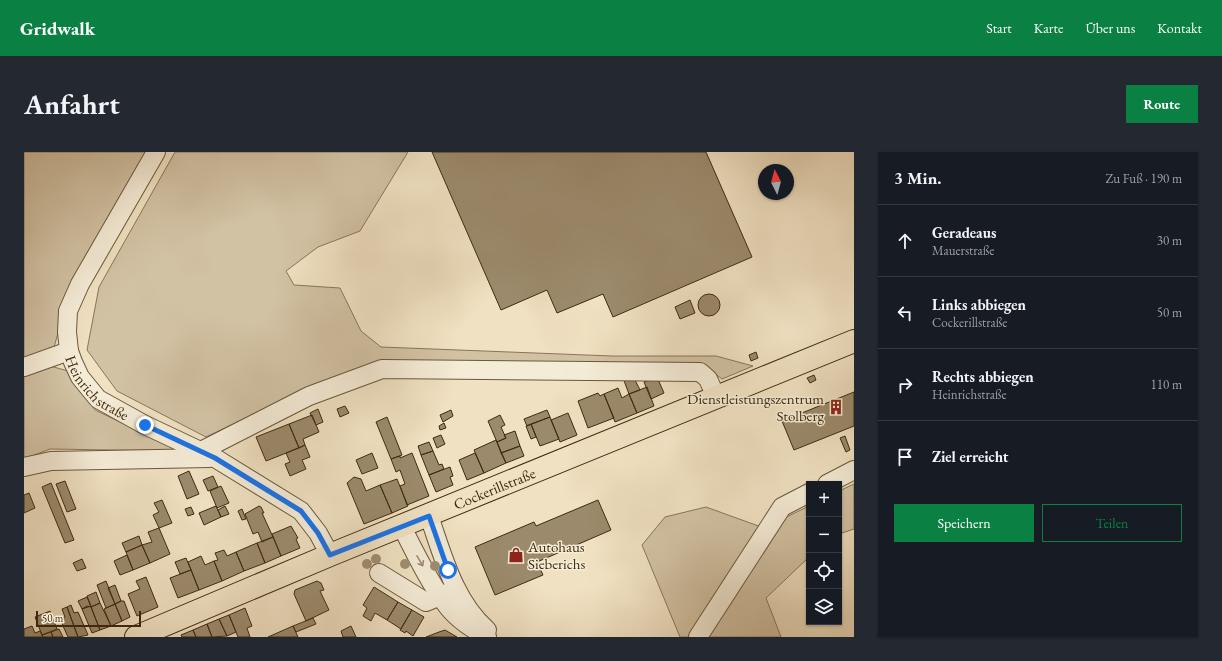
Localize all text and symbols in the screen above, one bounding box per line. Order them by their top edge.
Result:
text: Gridwalk [20,16,95,41]
text: Start [986,19,1012,37]
text: Karte [1034,19,1063,37]
text: Über uns [1085,19,1135,37]
text: Kontakt [1157,19,1202,37]
button: Route [1126,85,1198,123]
text: Anfahrt [24,86,120,122]
north arrow [758,164,794,200]
text: 3 Min. [894,167,941,189]
text: Zu Fuß · 190 m [1105,170,1182,187]
text: Geradeaus [932,223,996,242]
icon: ahead [894,230,916,252]
text: 30 m [1157,232,1182,249]
text: Mauerstraße [932,242,994,259]
text: Links abbiegen [932,295,1026,314]
icon: left [894,302,916,324]
text: 50 m [1157,304,1182,321]
text: Cockerillstraße [932,314,1007,331]
street label: Heinrichstraße [62,352,133,424]
text: Rechts abbiegen [932,367,1034,386]
icon: right [894,374,916,396]
text: 110 m [1151,376,1182,393]
text: Heinrichstraße [932,386,1007,403]
place label: Dienstleistungszentrum Stolberg [687,389,824,425]
building icon: Dienstleistungszentrum Stolberg [827,398,845,416]
route end [136,416,154,434]
icon: arrive [894,446,916,468]
text: Ziel erreicht [932,447,1008,466]
street label: Cockerillstraße [450,463,538,513]
map controls [806,481,842,625]
button: + [806,481,842,517]
button: Speichern [894,504,1034,542]
button: Teilen [1042,504,1182,542]
button: − [806,517,842,553]
place label: Autohaus Sieberichs [527,537,586,573]
shop icon: Autohaus Sieberichs [507,546,525,564]
button: locate [806,553,842,589]
one-way arrow [416,555,424,567]
route start [439,561,457,579]
button: layers [806,589,842,625]
scale bar [36,609,141,628]
text: 50 m [42,611,63,625]

